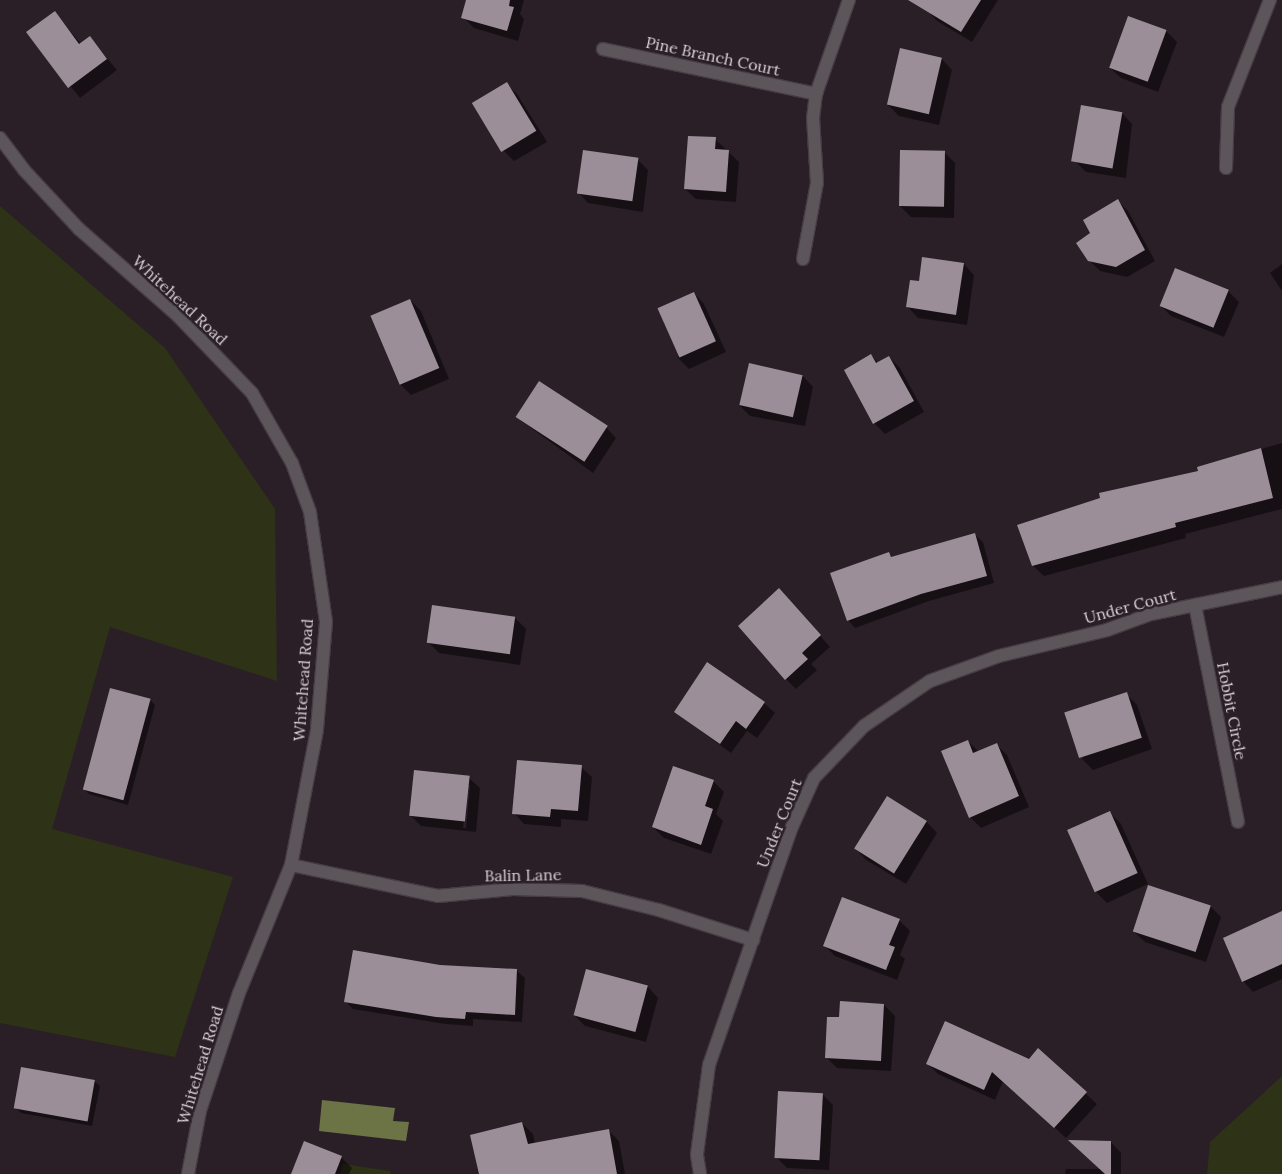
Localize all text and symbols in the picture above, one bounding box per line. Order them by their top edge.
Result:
street label: Pine Branch Court [644,32,782,80]
street label: Whitehead Road [129,251,231,349]
street label: Under Court [1082,585,1178,627]
street label: Whitehead Road [289,618,317,742]
street label: Hobbit Circle [1213,660,1251,762]
street label: Under Court [752,776,806,870]
street label: Balin Lane [484,865,562,885]
street label: Whitehead Road [173,1003,227,1127]

